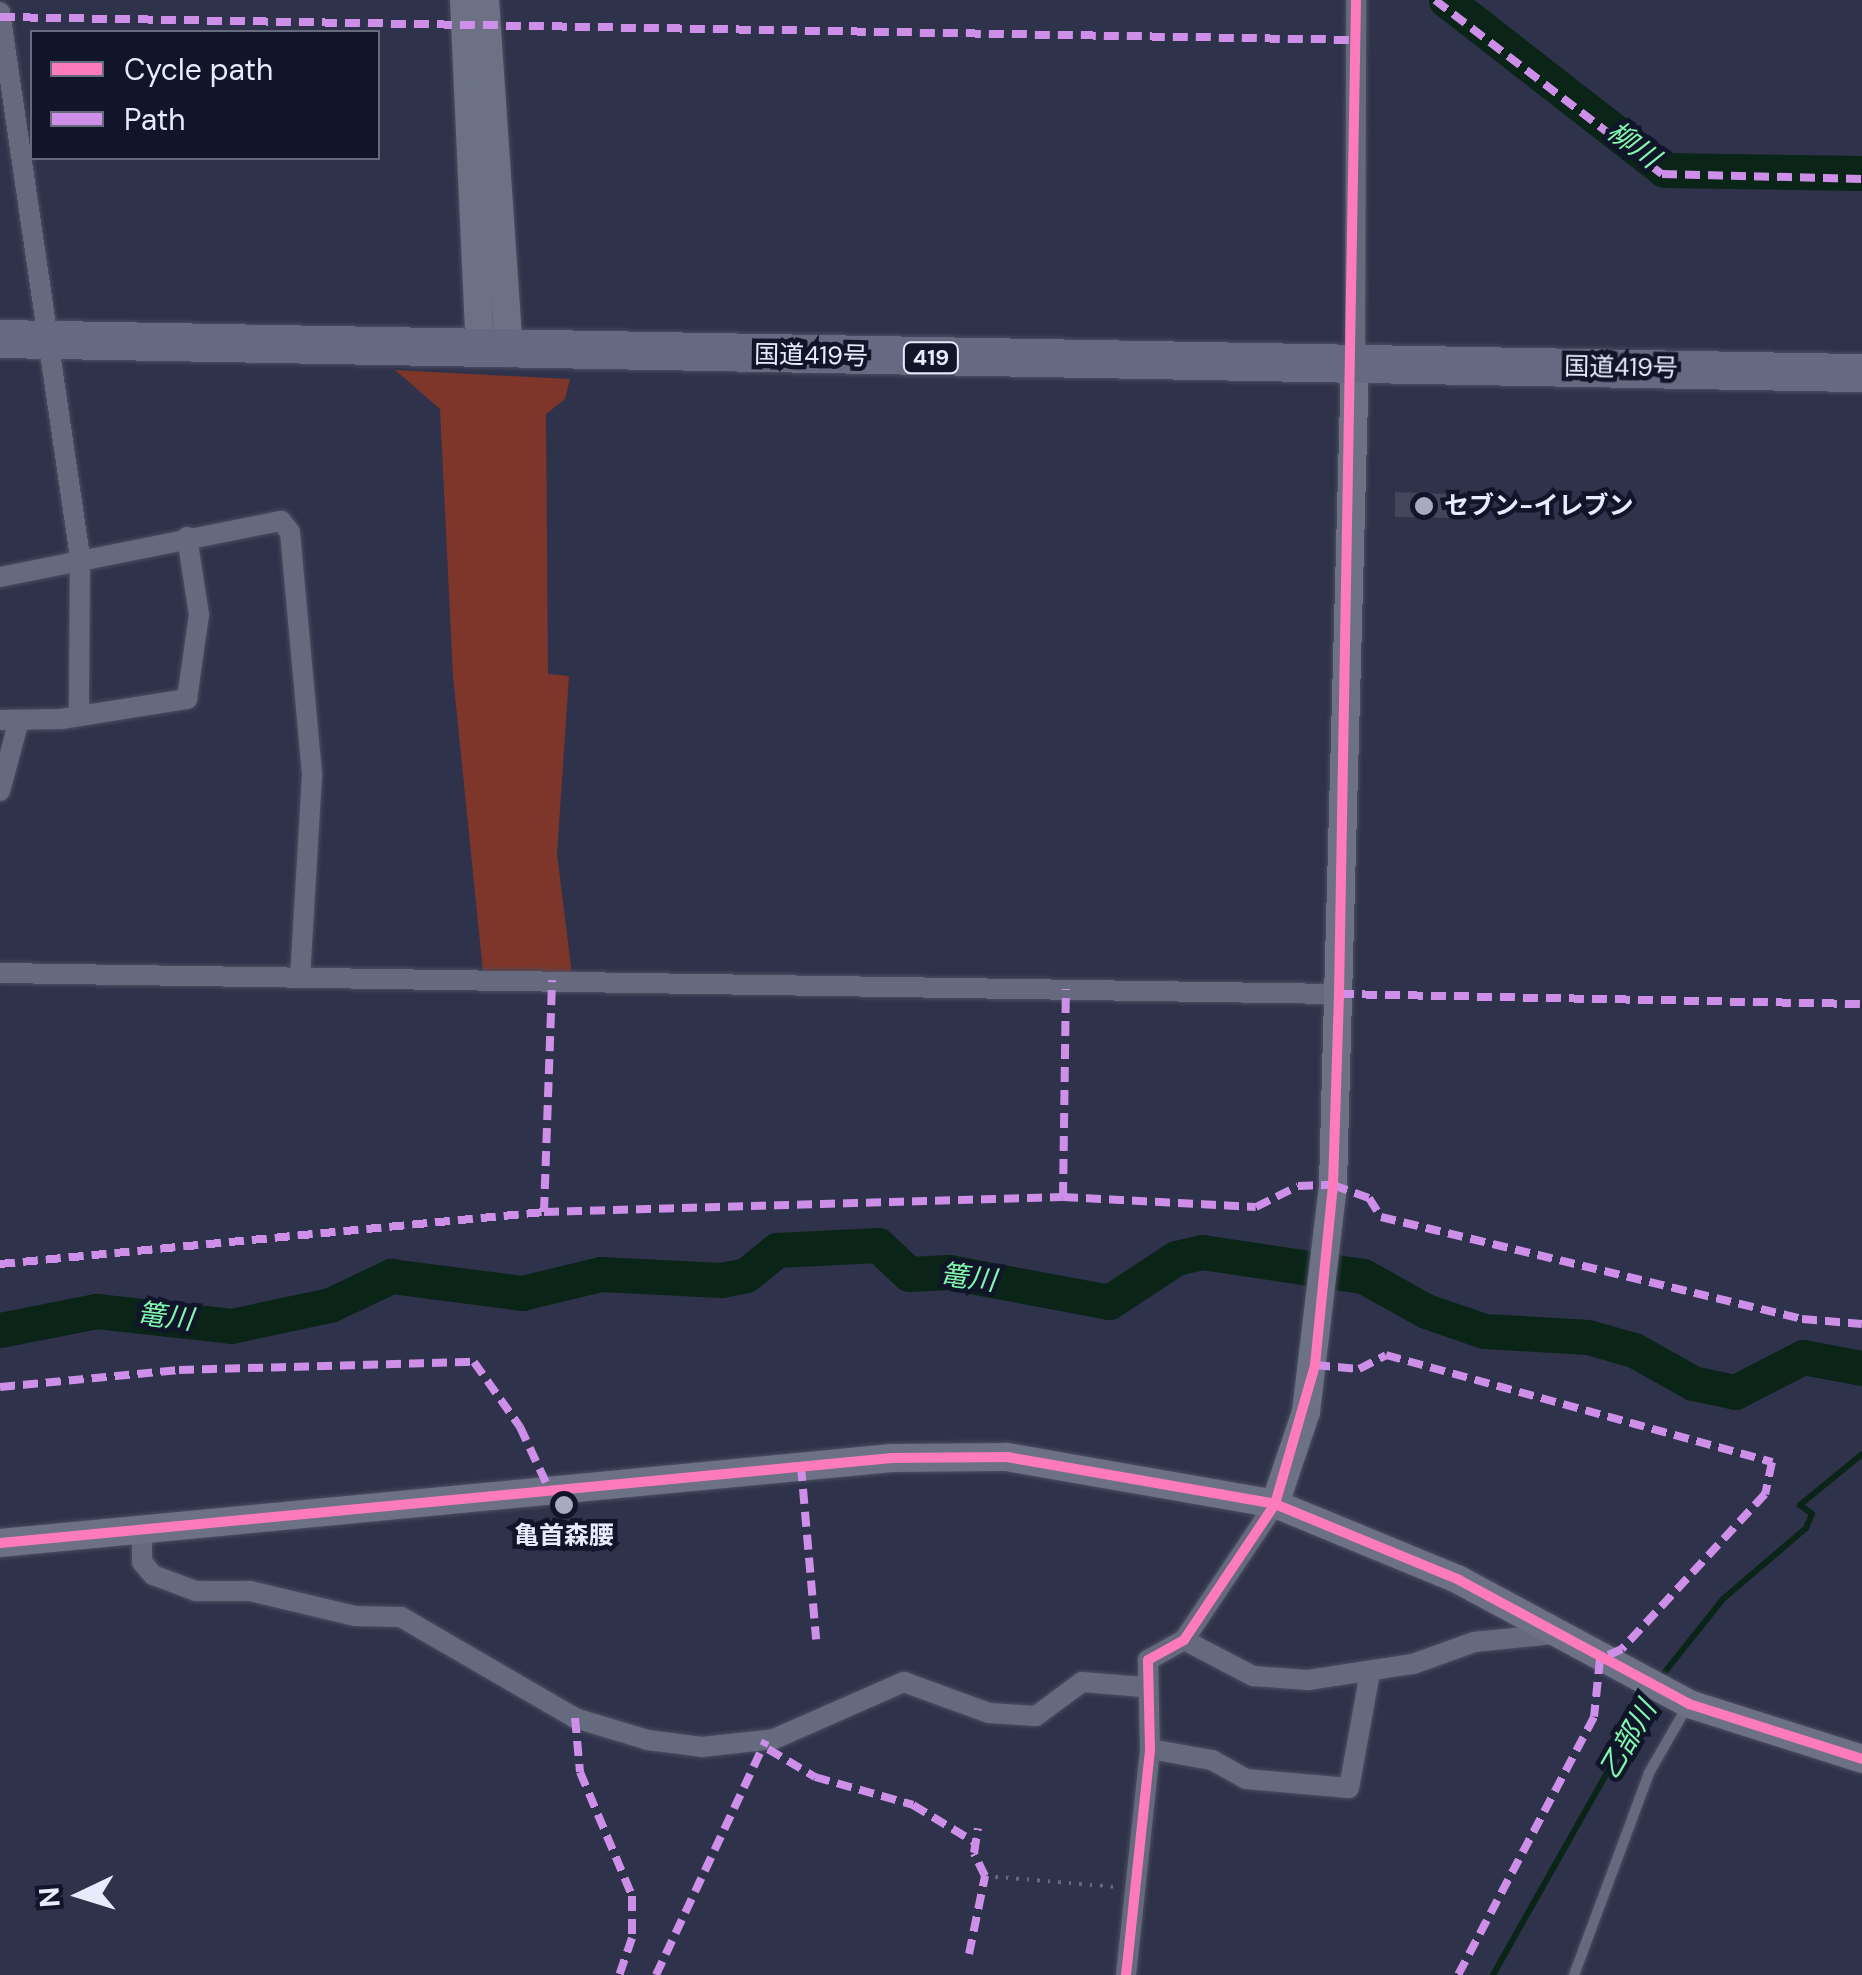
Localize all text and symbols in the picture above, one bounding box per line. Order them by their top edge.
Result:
legend [30,30,380,160]
text: Cycle path [124,50,273,89]
text: Path [124,100,186,139]
water label: 柳川 [1601,115,1665,175]
street label: 国道419号 [754,340,868,372]
road number: 419 [901,341,961,375]
street label: 国道419号 [1564,352,1678,384]
place label: セブン-イレブン [1444,491,1633,521]
marker: セブン-イレブン [1413,495,1435,517]
water label: 篭川 [938,1258,998,1298]
water label: 篭川 [135,1297,195,1337]
marker: 亀首森腰 [553,1494,575,1516]
place label: 亀首森腰 [514,1521,614,1551]
water label: 乙部川 [1592,1695,1664,1785]
north arrow [30,1845,130,1945]
text: N [30,1886,69,1909]

